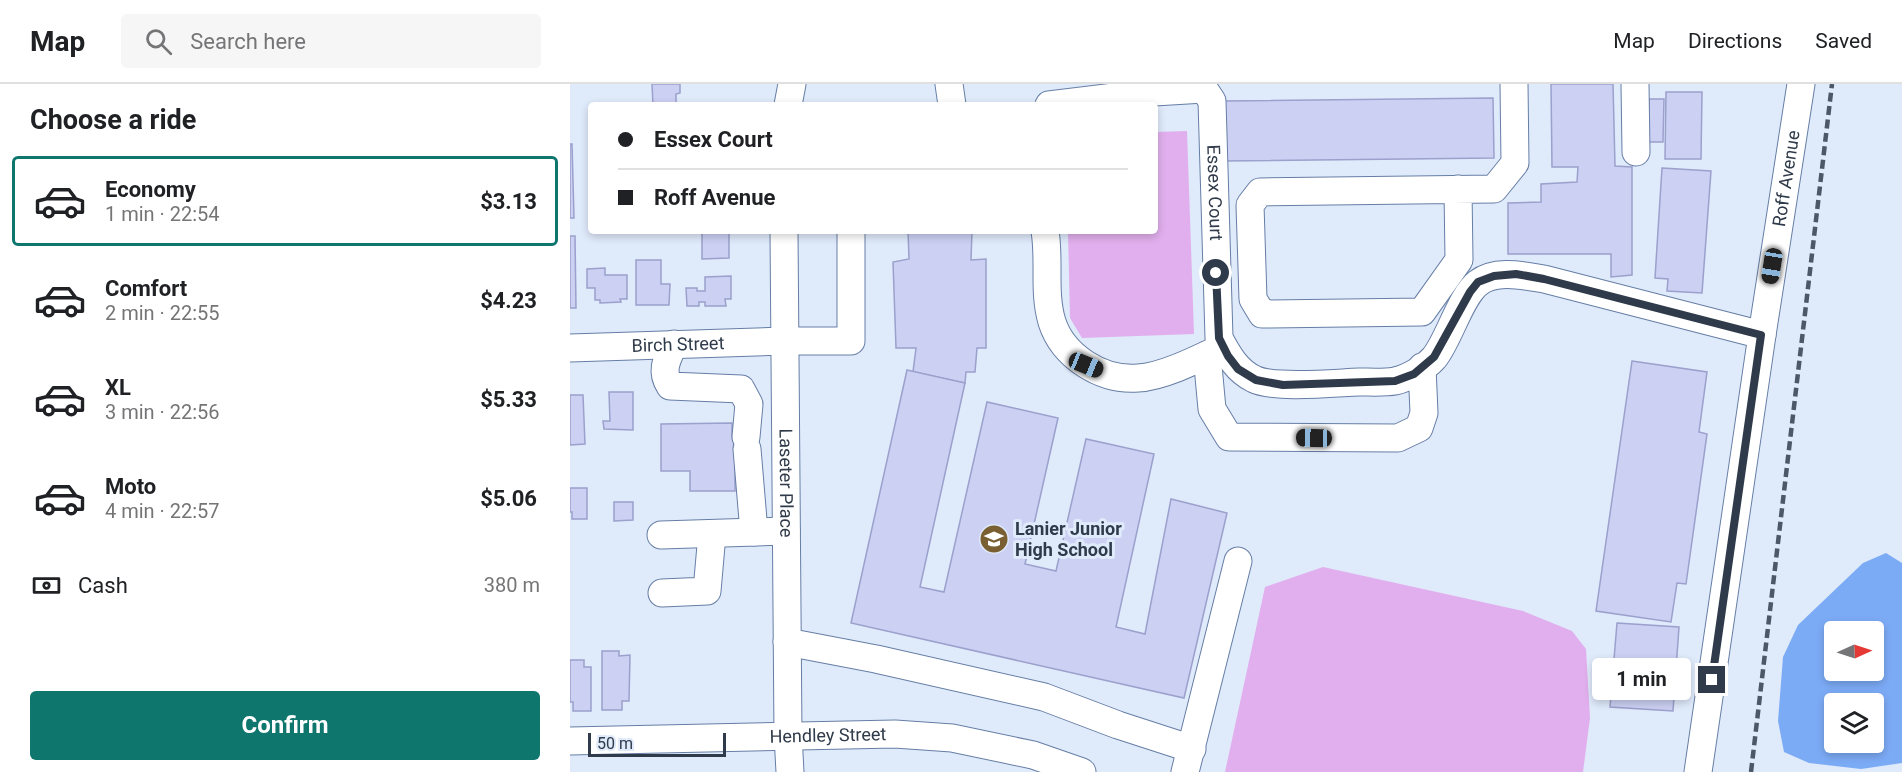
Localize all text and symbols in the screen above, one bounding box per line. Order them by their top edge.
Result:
search box [121,14,541,68]
text: Map [30,25,85,58]
icon: search [142,25,175,58]
text: Search here [190,29,306,54]
text: Map [1613,29,1655,53]
text: Directions [1688,29,1782,53]
text: Saved [1815,29,1872,53]
text: Choose a ride [30,104,196,136]
text: Essex Court [654,127,773,152]
street label: Roff Avenue [1768,129,1804,228]
street label: Essex Court [1203,144,1227,241]
icon: car [33,174,87,228]
text: Economy [105,177,196,202]
text: Roff Avenue [654,185,775,210]
text: $3.13 [480,189,537,214]
text: 1 min · 22:54 [105,202,220,226]
car [1760,247,1784,285]
route start [1202,259,1229,286]
icon: car [33,273,87,327]
text: Comfort [105,276,187,301]
text: $4.23 [480,288,537,313]
text: 2 min · 22:55 [105,301,220,325]
street label: Birch Street [631,332,725,356]
car [1066,350,1106,380]
icon: car [33,372,87,426]
text: XL [105,375,131,400]
text: $5.33 [480,387,537,412]
text: 3 min · 22:56 [105,400,220,424]
street label: Laseter Place [776,428,797,538]
car [1296,429,1332,447]
icon: car [33,471,87,525]
text: Moto [105,474,156,499]
text: $5.06 [480,486,537,511]
text: 4 min · 22:57 [105,499,220,523]
place label: Lanier Junior High School [1015,518,1122,560]
school or university icon: Lanier Junior High School [978,523,1010,555]
icon: cash [30,569,63,602]
text: Cash [78,573,128,598]
text: 380 m [484,573,540,597]
north arrow [1824,621,1884,681]
map controls [1824,621,1884,753]
callout: 1 min [1592,659,1691,701]
route end [1698,666,1725,693]
text: 1 min [1616,667,1667,691]
button: Confirm [30,691,540,760]
button: layers [1824,693,1884,753]
street label: Hendley Street [769,723,887,747]
scale bar [588,730,726,758]
text: 50 m [597,734,633,753]

